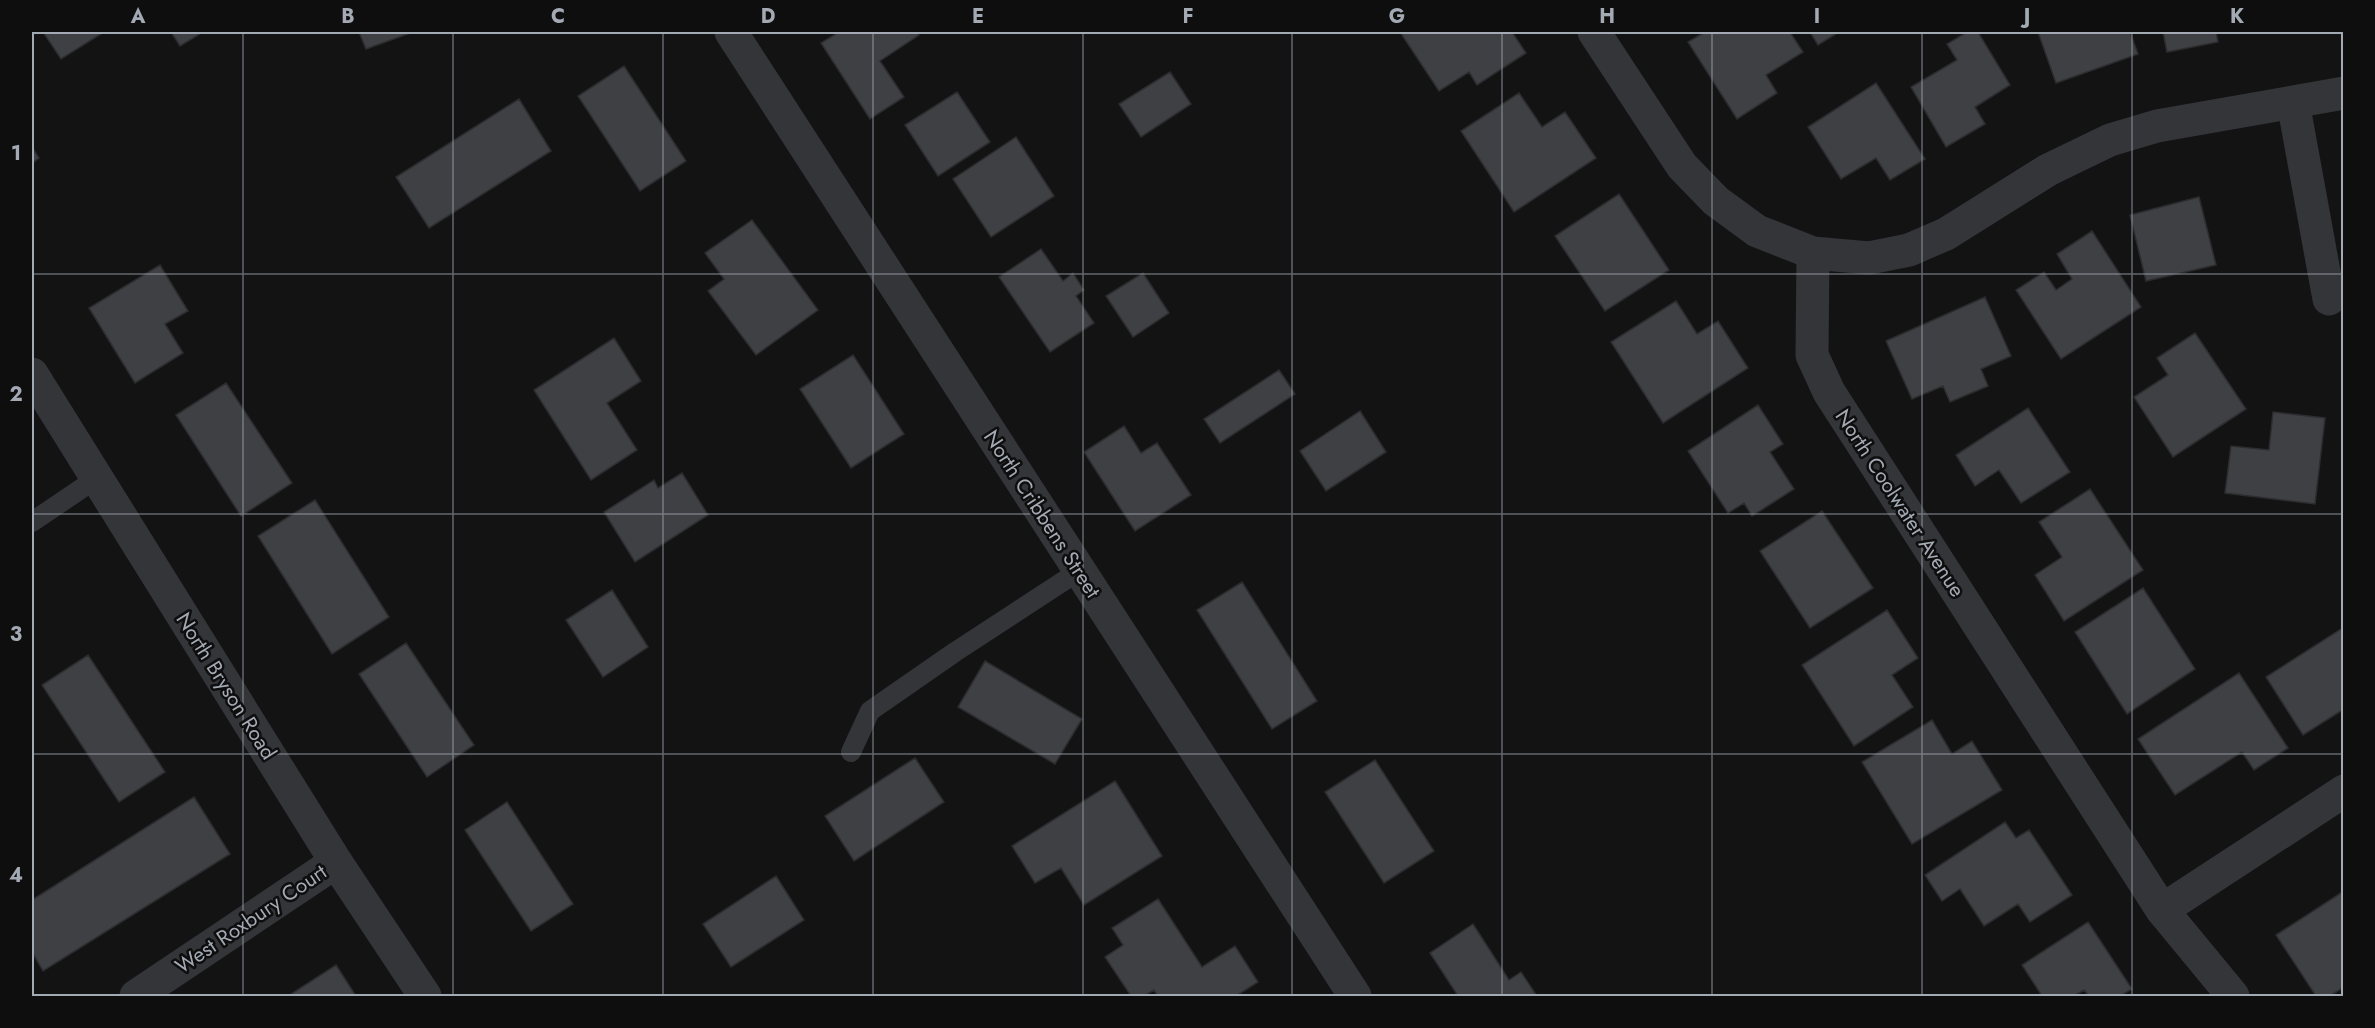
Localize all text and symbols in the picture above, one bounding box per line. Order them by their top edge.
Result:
text: A [130,2,146,31]
text: B [341,2,355,31]
text: C [551,2,565,31]
text: D [761,2,775,31]
text: E [972,2,984,31]
text: F [1182,2,1194,31]
text: G [1389,2,1405,31]
text: H [1599,2,1615,31]
text: I [1814,2,1820,31]
text: J [2020,2,2030,31]
text: K [2230,2,2244,31]
text: 1 [11,139,21,168]
text: 2 [9,380,23,409]
street label: North Coolwater Avenue [1828,403,1972,603]
street label: North Cribbens Street [976,424,1108,604]
street label: North Bryson Road [169,607,283,765]
text: 3 [10,620,22,649]
street label: West Roxbury Court [169,857,333,981]
text: 4 [9,861,23,890]

